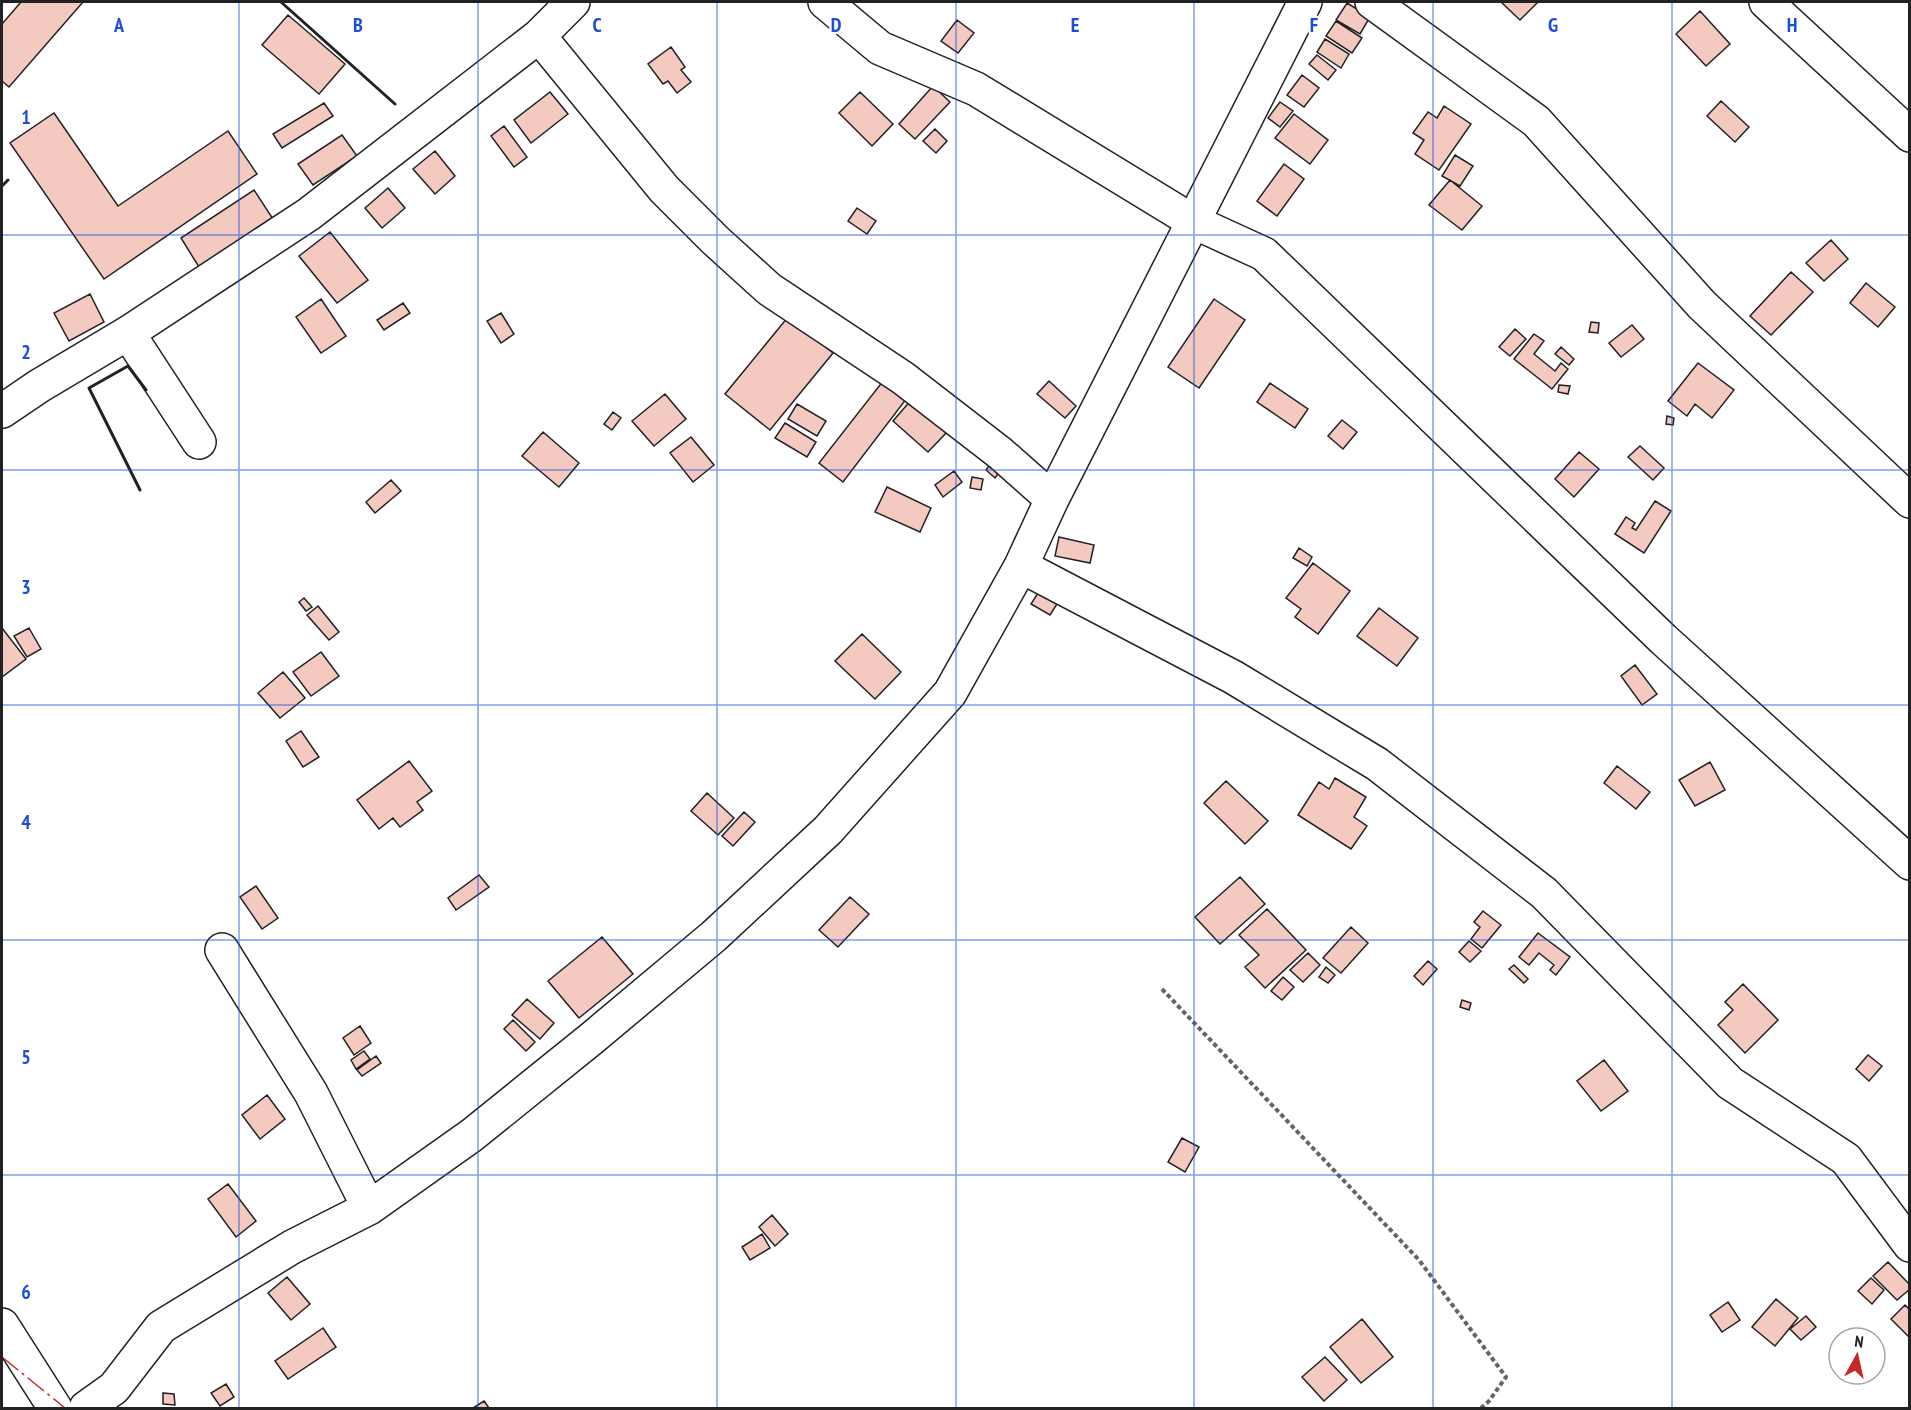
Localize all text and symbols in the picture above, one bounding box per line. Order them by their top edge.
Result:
text: A [113,12,125,38]
text: B [353,12,363,38]
text: C [592,12,602,38]
text: D [831,12,842,38]
text: E [1071,12,1079,38]
text: F [1310,12,1318,38]
text: G [1548,12,1558,38]
text: H [1787,12,1797,38]
text: 1 [21,104,31,130]
text: 2 [21,339,31,365]
text: 3 [21,574,31,600]
text: 4 [21,809,31,835]
text: 5 [21,1044,31,1070]
text: 6 [21,1279,31,1305]
north arrow [1827,1326,1887,1386]
text: N [1853,1331,1865,1352]

